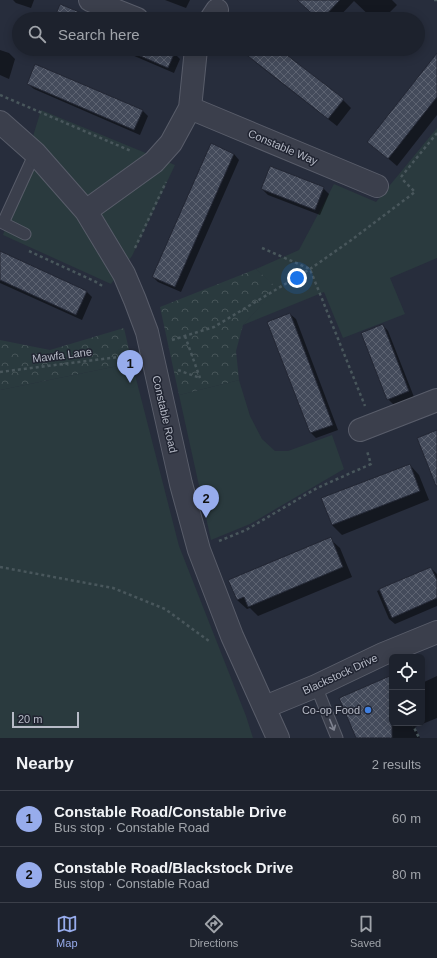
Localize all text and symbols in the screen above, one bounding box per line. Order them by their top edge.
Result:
search box [12,12,425,56]
icon: search [26,23,48,45]
text: Search here [58,26,140,43]
street label: Constable Way [247,127,320,167]
your location [287,268,307,288]
street label: Mawfa Lane [32,345,92,365]
pin: 1 [117,350,143,383]
street label: Constable Road [150,374,180,454]
pin: 2 [193,485,219,518]
street label: Blackstock Drive [301,651,379,697]
map controls [389,654,425,726]
button: locate [389,654,425,690]
button: layers [389,690,425,726]
place label: Co-op Food [302,704,360,716]
marker: Co-op Food [363,705,373,715]
scale bar [12,710,79,729]
text: 20 m [18,713,42,725]
one-way arrow [328,719,336,731]
text: Nearby [16,754,74,773]
text: 2 results [372,757,421,772]
text: Constable Road/Constable Drive [54,803,287,820]
text: 1 [25,811,33,826]
text: 60 m [392,811,421,826]
text: Bus stop · Constable Road [54,820,209,835]
text: Constable Road/Blackstock Drive [54,859,293,876]
text: 2 [25,867,33,882]
text: 80 m [392,867,421,882]
text: Bus stop · Constable Road [54,876,209,891]
tab: Map [56,913,78,949]
tab: Directions [189,913,238,949]
tab: Saved [350,913,381,949]

